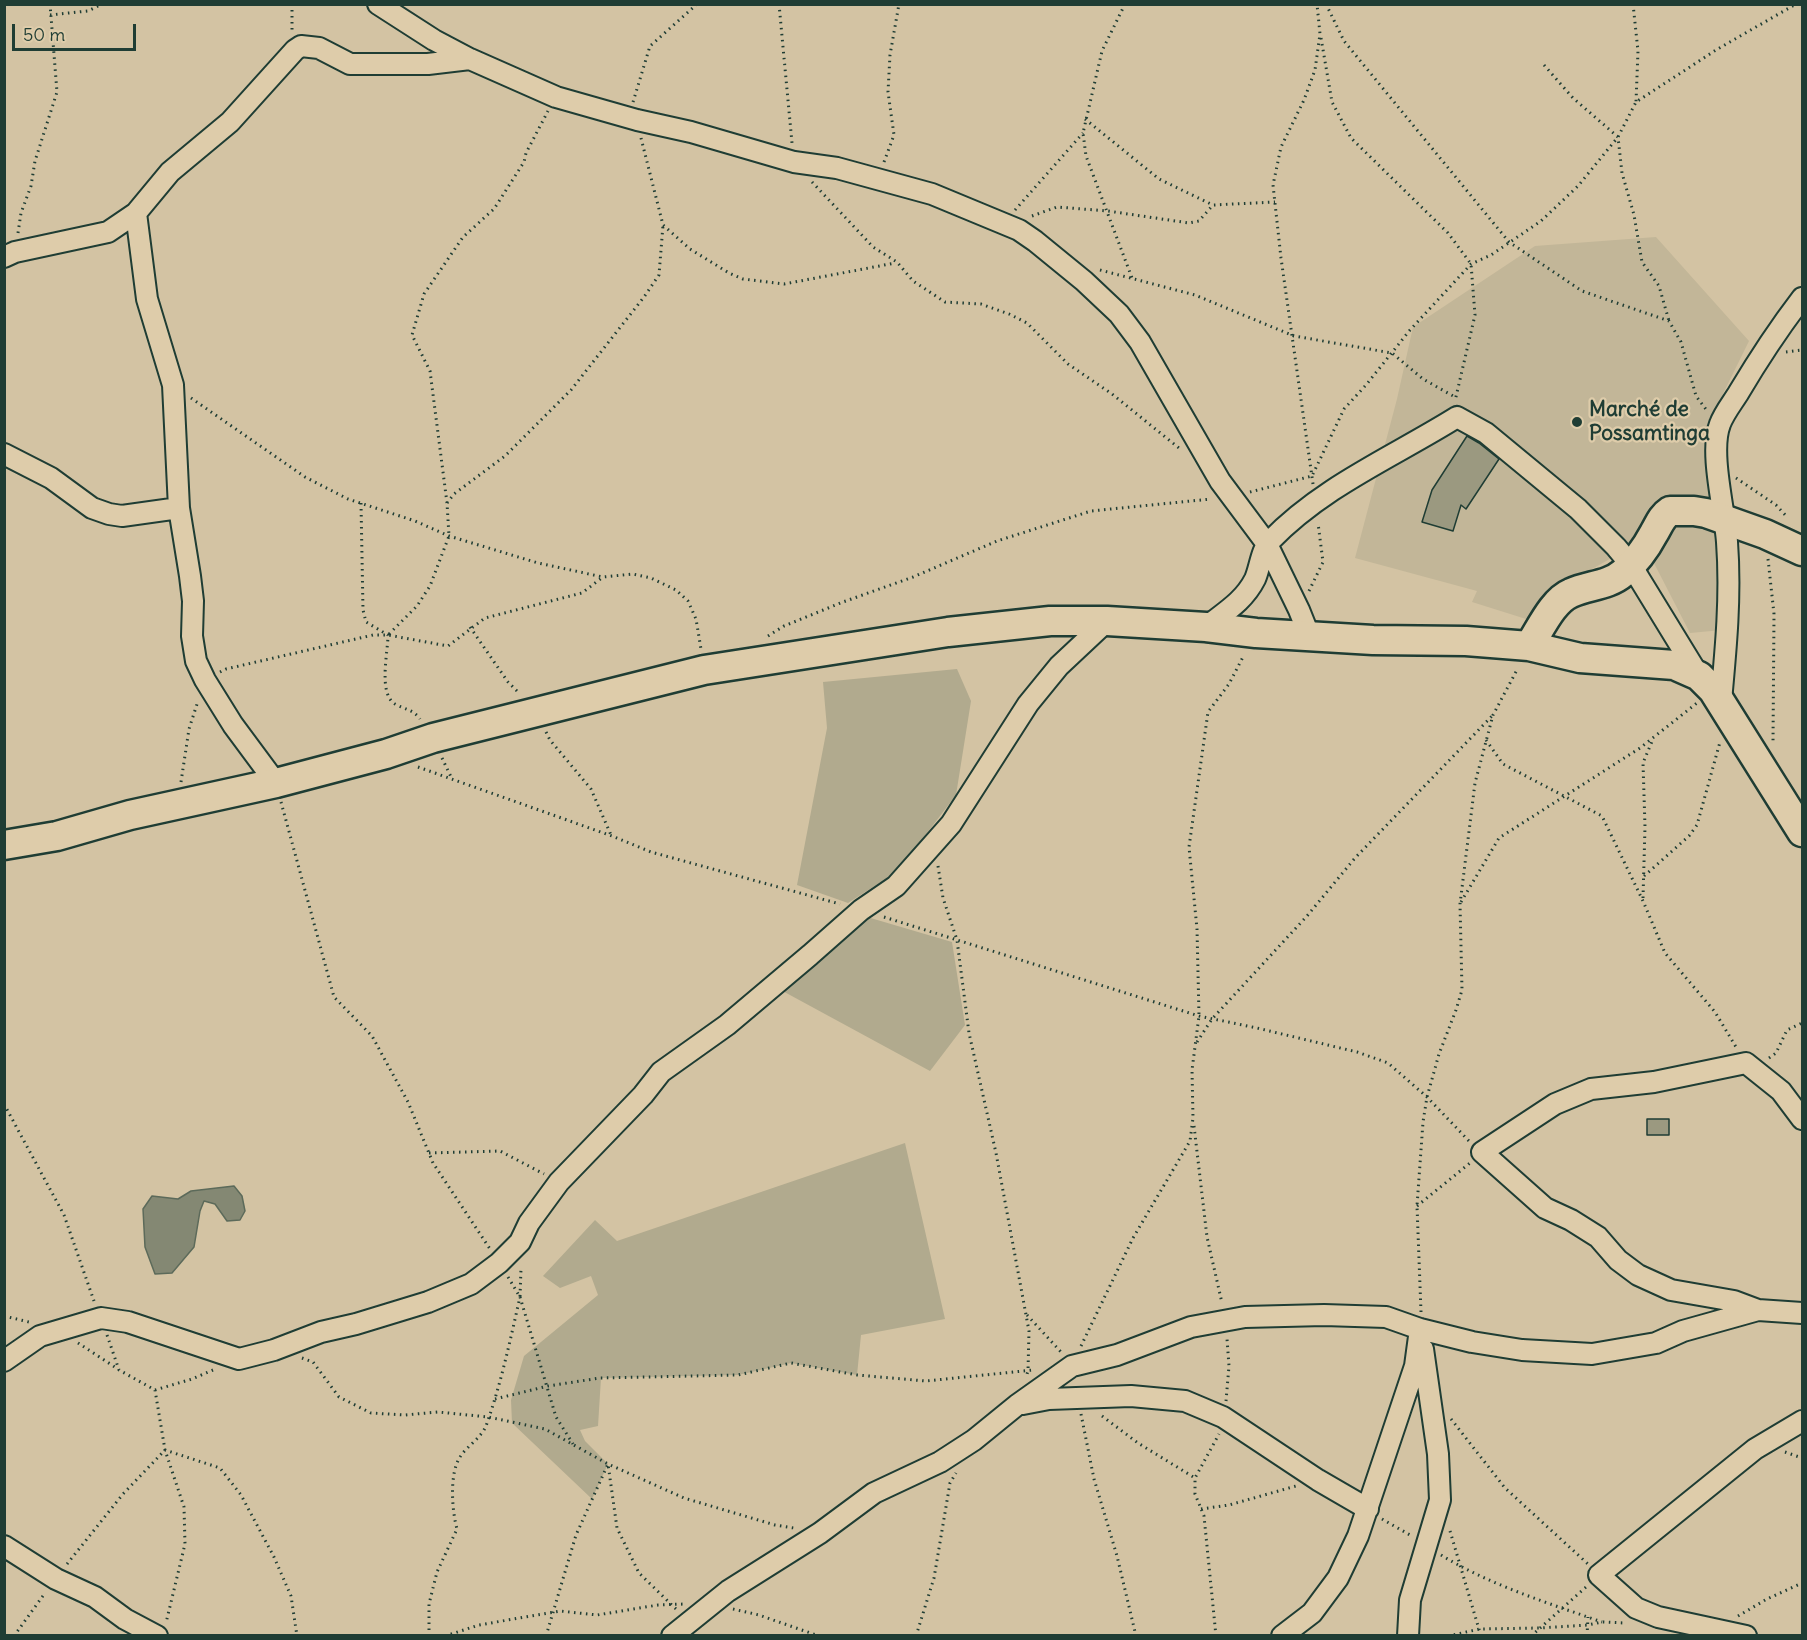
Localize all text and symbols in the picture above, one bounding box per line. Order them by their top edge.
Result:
scale bar [15,12,140,50]
text: 50 m [23,23,65,46]
place label: Marché de Possamtinga [1589,397,1710,447]
marker: Marché de Possamtinga [1570,415,1584,429]

